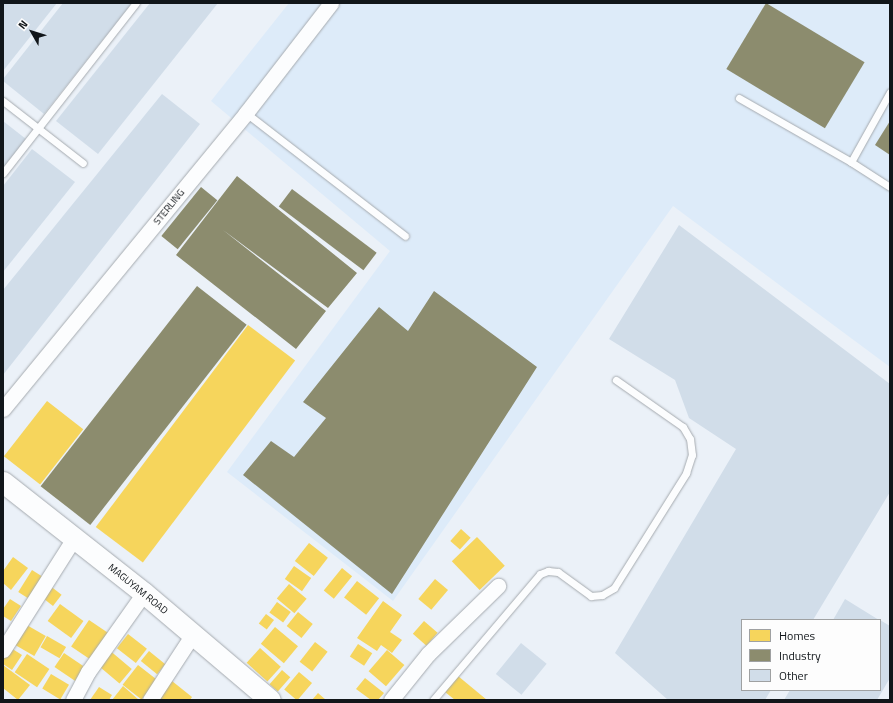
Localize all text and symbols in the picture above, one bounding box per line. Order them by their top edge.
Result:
north arrow [12,12,52,52]
text: N [14,16,31,32]
street label: STERLING [151,187,187,227]
street label: MAGUYAM ROAD [106,561,170,617]
legend [741,619,881,691]
text: Homes [779,626,815,645]
text: Industry [779,646,821,665]
text: Other [779,666,808,685]

